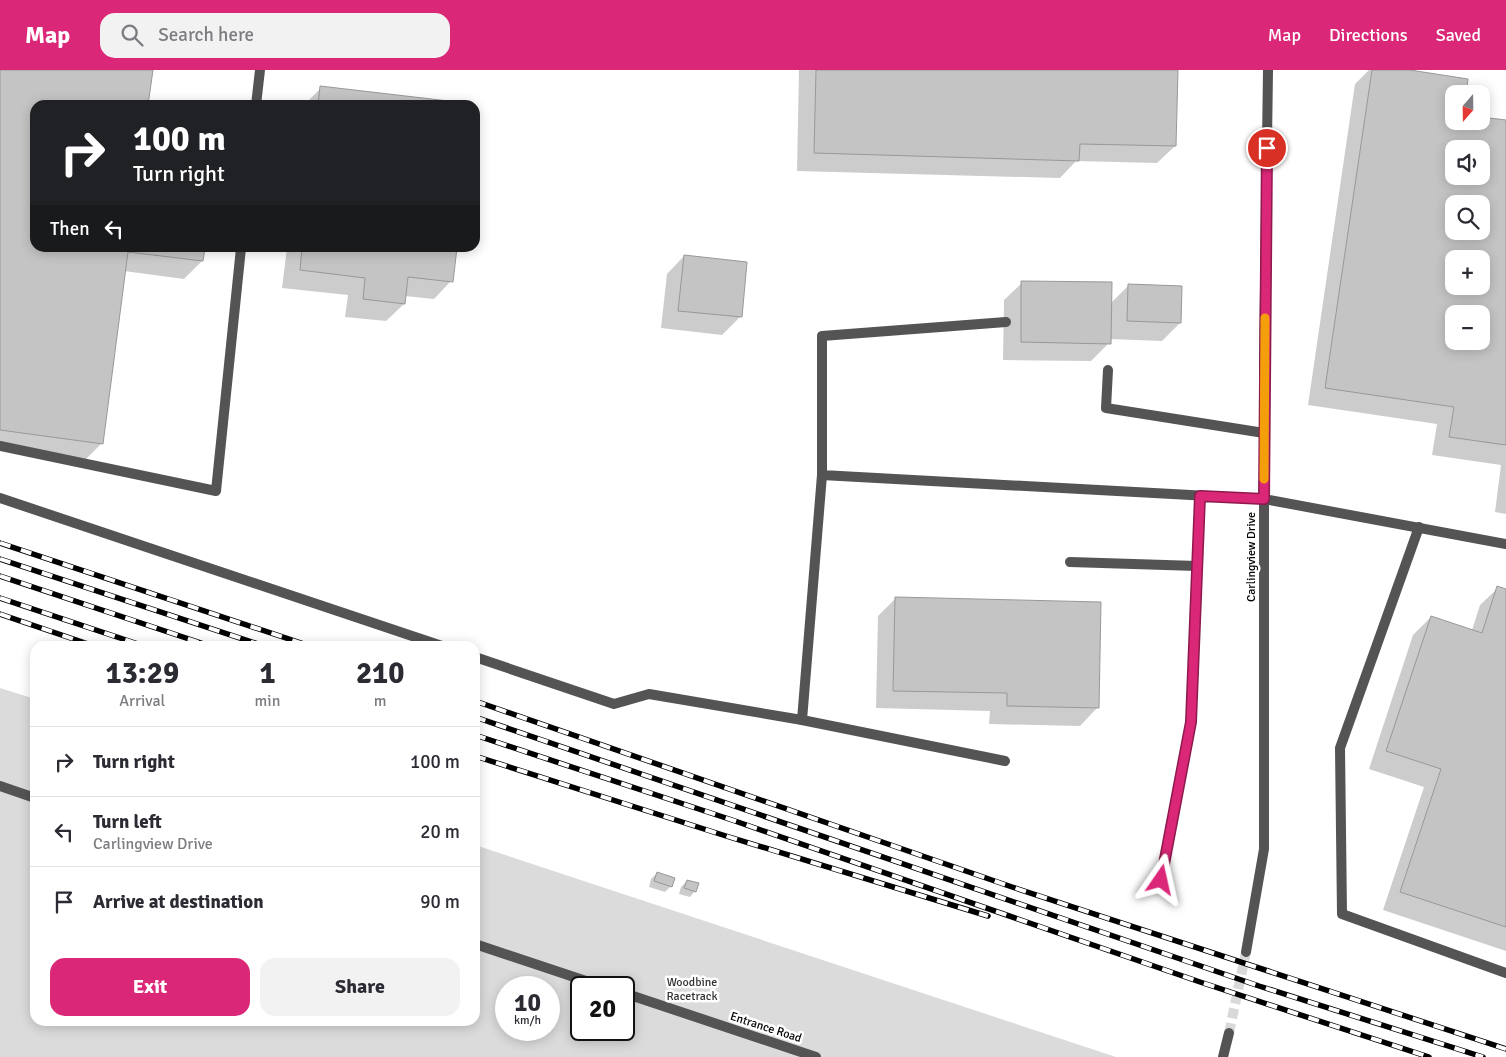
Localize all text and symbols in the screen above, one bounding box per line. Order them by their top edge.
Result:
search box [100,13,450,58]
text: Map [25,20,70,50]
icon: search [118,21,146,49]
text: Search here [158,23,254,47]
text: Map [1268,24,1301,46]
text: Directions [1329,24,1408,46]
text: Saved [1436,24,1481,46]
north arrow [1445,85,1490,130]
map controls [1445,85,1490,350]
text: 100 m [133,117,226,160]
icon: right [50,120,115,185]
pin [1246,127,1288,169]
icon: arrive [1253,134,1281,162]
button: sound [1445,140,1490,185]
text: Turn right [133,160,225,187]
button: search [1445,195,1490,240]
icon: left [100,215,128,243]
text: Then [50,217,90,241]
button: + [1445,250,1490,295]
button: − [1445,305,1490,350]
street label: Carlingview Drive [1244,512,1259,602]
text: 13:29 [105,655,179,692]
text: 1 [259,655,276,692]
text: 210 [356,655,404,692]
text: Arrival [119,691,165,711]
text: min [255,691,280,711]
text: m [374,691,387,711]
icon: right [50,748,78,776]
text: Turn right [93,750,175,774]
text: 100 m [410,750,460,774]
text: Turn left [93,810,162,834]
icon: left [50,818,78,846]
text: 20 m [420,820,460,844]
text: Carlingview Drive [93,834,213,854]
position arrow [1134,853,1186,905]
icon: arrive [50,888,78,916]
text: Arrive at destination [93,890,264,914]
text: 90 m [420,890,460,914]
button: Exit [50,958,250,1016]
button: Share [260,958,460,1016]
park label: Woodbine Racetrack [667,975,718,1004]
speed limit sign: 20 [570,976,635,1041]
text: 10 [514,987,541,1018]
street label: Entrance Road [728,1009,804,1046]
text: km/h [514,1013,541,1028]

